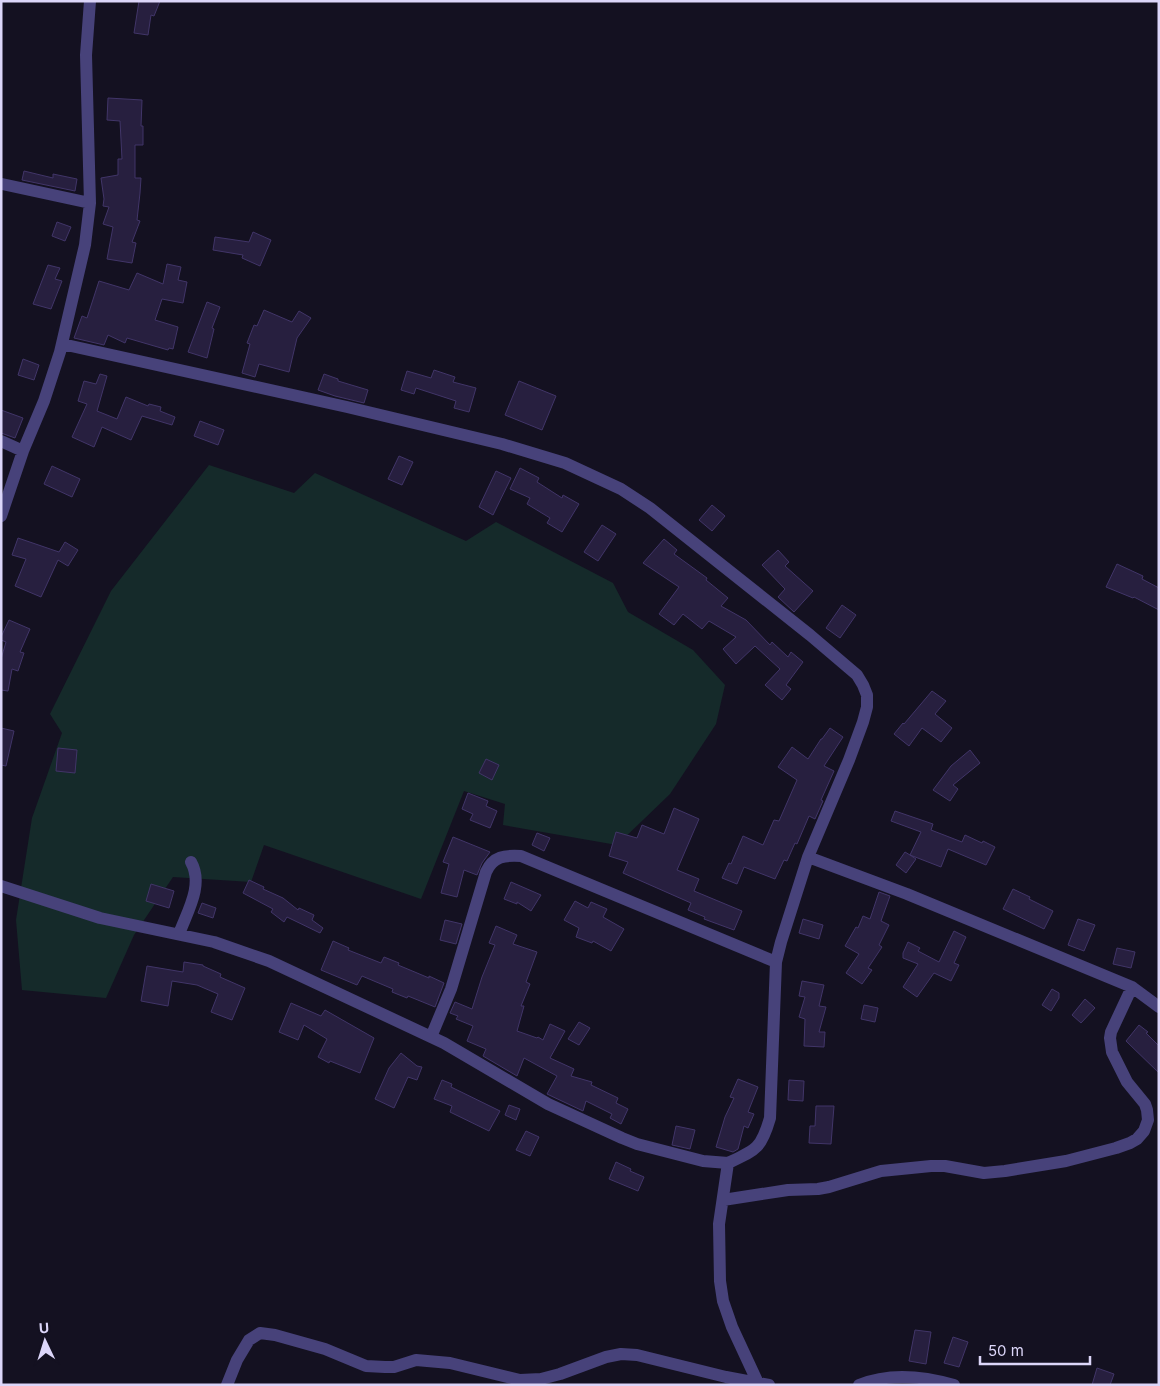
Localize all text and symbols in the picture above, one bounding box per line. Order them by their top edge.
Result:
north arrow [20,1316,70,1366]
text: U [38,1319,50,1336]
scale bar [980,1334,1090,1366]
text: 50 m [988,1341,1024,1360]

